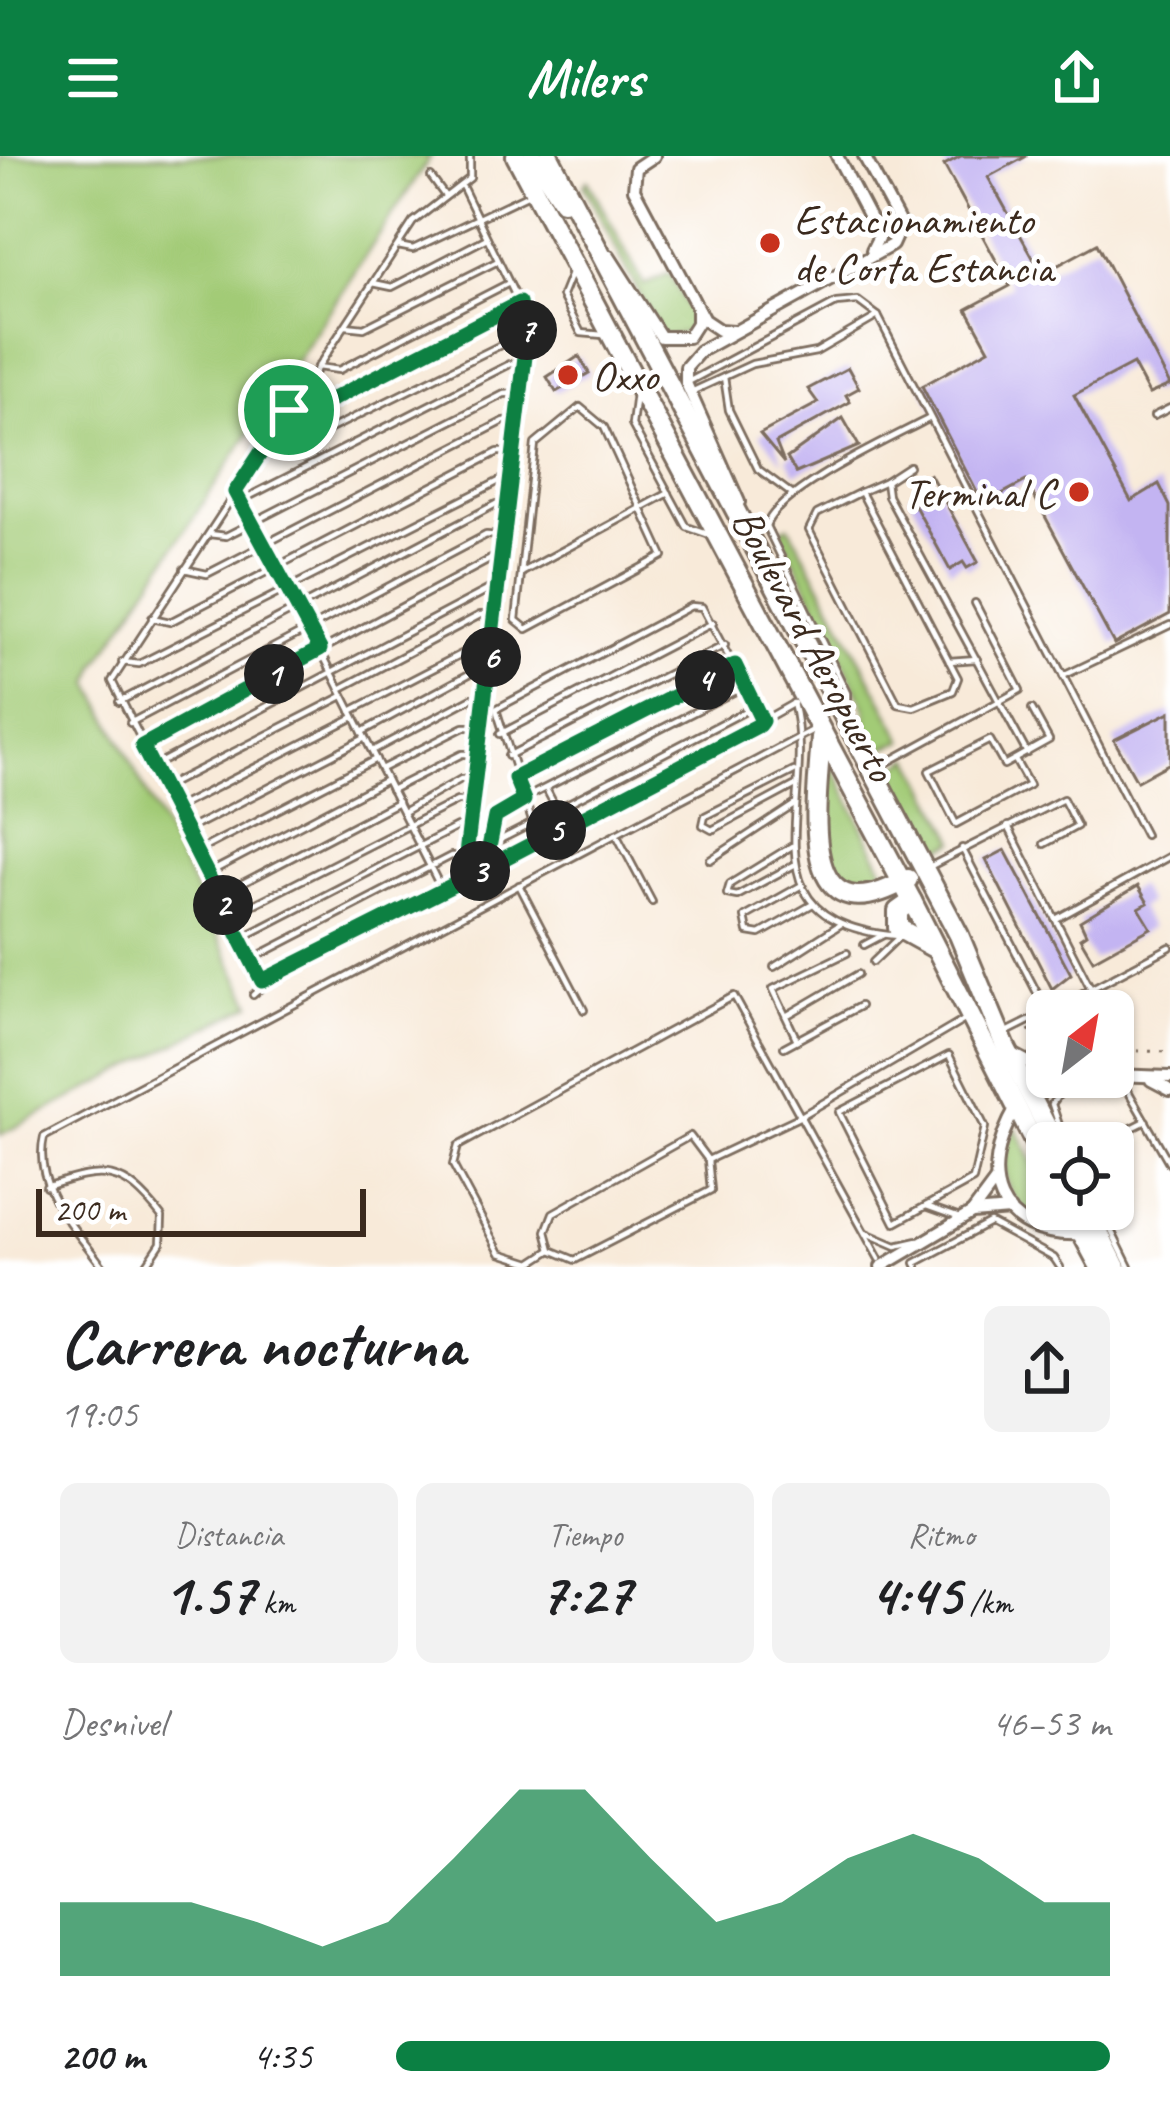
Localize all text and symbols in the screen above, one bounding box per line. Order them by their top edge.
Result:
text: Milers [527,44,643,112]
icon: menu [60,45,126,111]
icon: share [1044,45,1110,111]
place label: Estacionamiento de Corta Estancia [794,194,1057,295]
marker: Estacionamiento de Corta Estancia [757,230,783,256]
pin: 7 [497,300,557,360]
text: 7 [520,309,534,351]
place label: Oxxo [592,350,660,403]
pin [238,359,340,461]
marker: Oxxo [555,362,581,388]
icon: arrive [256,377,322,443]
place label: Terminal C [904,467,1059,520]
marker: Terminal C [1066,479,1092,505]
street label: Boulevard Aeropuerto [720,500,909,792]
pin: 6 [461,627,521,687]
text: 6 [483,636,499,678]
pin: 1 [244,644,304,704]
pin: 4 [675,650,735,710]
text: 1 [267,653,281,695]
text: 4 [698,659,712,701]
pin: 5 [526,800,586,860]
text: 5 [549,809,563,851]
pin: 3 [450,841,510,901]
text: 3 [473,850,487,892]
pin: 2 [193,875,253,935]
text: 2 [216,884,230,926]
north arrow [1026,990,1134,1098]
map controls [1026,990,1134,1230]
button: locate [1026,1122,1134,1230]
scale bar [36,1183,366,1236]
text: 200 m [54,1189,125,1231]
text: Carrera nocturna [60,1303,464,1386]
button: share [984,1306,1110,1432]
text: 19:05 [60,1390,138,1439]
text: Distancia [175,1514,283,1556]
text: Tiempo [548,1514,622,1556]
text: Ritmo [908,1514,974,1556]
text: 1.57 [163,1556,255,1632]
text: 7:27 [539,1556,631,1632]
text: 4:45 [869,1556,961,1632]
text: km [255,1582,295,1624]
text: /km [961,1582,1013,1624]
text: Desnivel [60,1699,166,1748]
text: 46–53 m [991,1699,1110,1748]
text: 200 m [60,2032,144,2081]
text: 4:35 [252,2032,312,2081]

